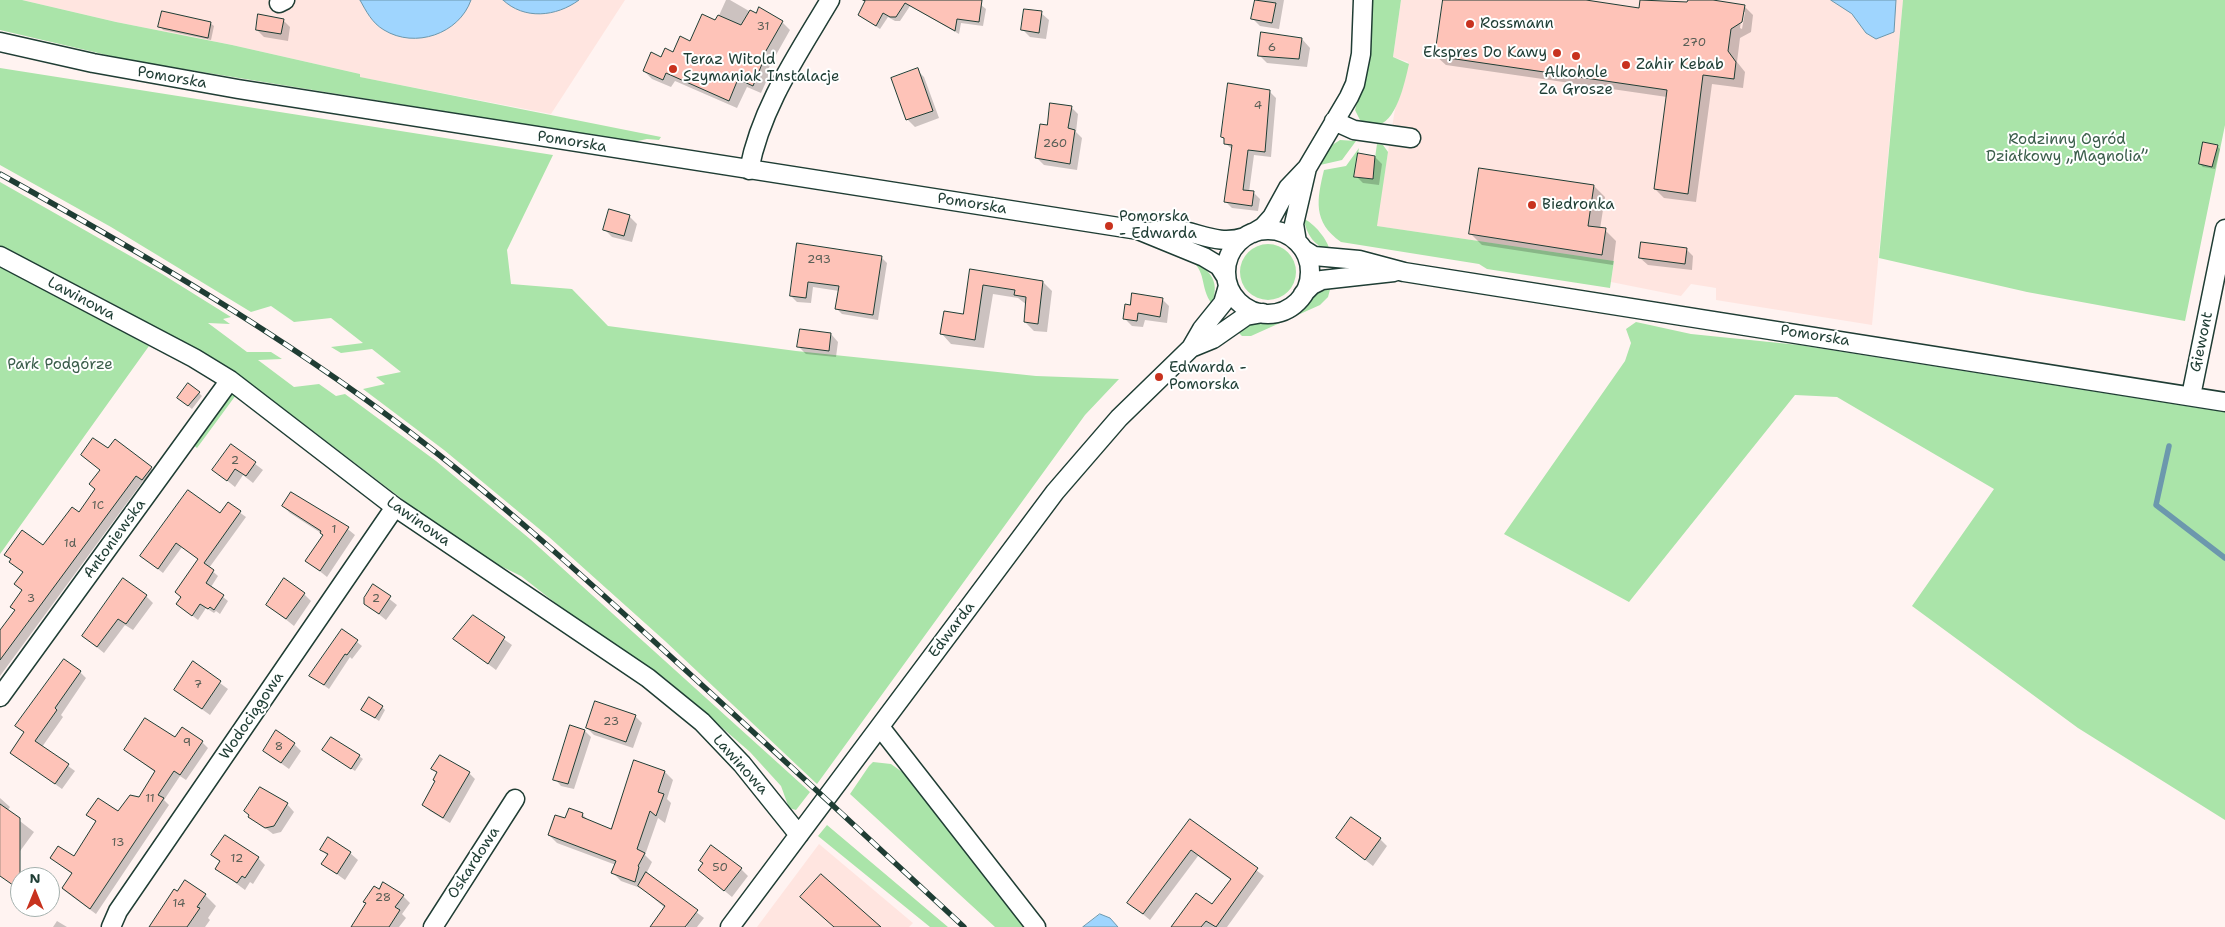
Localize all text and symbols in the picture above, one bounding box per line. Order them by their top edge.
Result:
place label: Rossmann [1480,15,1554,33]
marker: Rossmann [1464,18,1476,30]
house number: 31 [757,20,769,34]
house number: 270 [1682,36,1706,50]
house number: 6 [1268,41,1276,55]
place label: Ekspres Do Kawy [1423,44,1547,62]
marker: Ekspres Do Kawy [1551,47,1563,59]
marker: Alkohole Za Grosze [1570,50,1582,62]
place label: Teraz Witold Szymaniak Instalacje [683,51,840,86]
place label: Zahir Kebab [1636,56,1724,74]
marker: Zahir Kebab [1620,59,1632,71]
street label: Pomorska [136,63,208,93]
marker: Teraz Witold Szymaniak Instalacje [667,63,679,75]
place label: Alkohole Za Grosze [1539,64,1613,99]
house number: 4 [1254,99,1262,113]
street label: Pomorska [536,128,608,156]
park label: Rodzinny Ogród Działkowy „Magnolia” [1986,131,2148,166]
house number: 260 [1043,137,1067,151]
street label: Pomorska [936,190,1008,218]
place label: Biedronka [1542,196,1615,214]
marker: Biedronka [1526,199,1538,211]
place label: Pomorska - Edwarda [1119,208,1197,243]
marker: Pomorska - Edwarda [1103,220,1115,232]
house number: 293 [807,253,831,267]
street label: Lawinowa [44,274,118,324]
street label: Giewont [2187,310,2217,374]
street label: Pomorska [1779,322,1851,350]
park label: Park Podgórze [7,356,113,374]
place label: Edwarda - Pomorska [1169,359,1247,394]
marker: Edwarda - Pomorska [1153,371,1165,383]
house number: 2 [231,454,239,468]
street label: Lawinowa [382,493,454,551]
street label: Antoniewska [80,496,150,582]
house number: 1C [92,499,104,513]
house number: 1 [331,523,337,537]
house number: 1d [64,537,76,551]
house number: 3 [27,592,35,606]
house number: 2 [372,592,380,606]
street label: Edwarda [925,598,979,662]
street label: Wodociągowa [216,669,288,763]
house number: 7 [194,678,202,692]
house number: 23 [603,715,619,729]
street label: Lawinowa [709,731,771,799]
house number: 9 [183,736,191,750]
house number: 8 [275,740,283,754]
house number: 11 [145,792,155,806]
street label: Oskardowa [444,824,504,902]
house number: 13 [112,836,124,850]
house number: 12 [231,852,243,866]
house number: 50 [712,861,728,875]
north arrow [10,867,60,917]
text: N [29,869,41,887]
house number: 28 [375,891,391,905]
house number: 14 [173,897,185,911]

